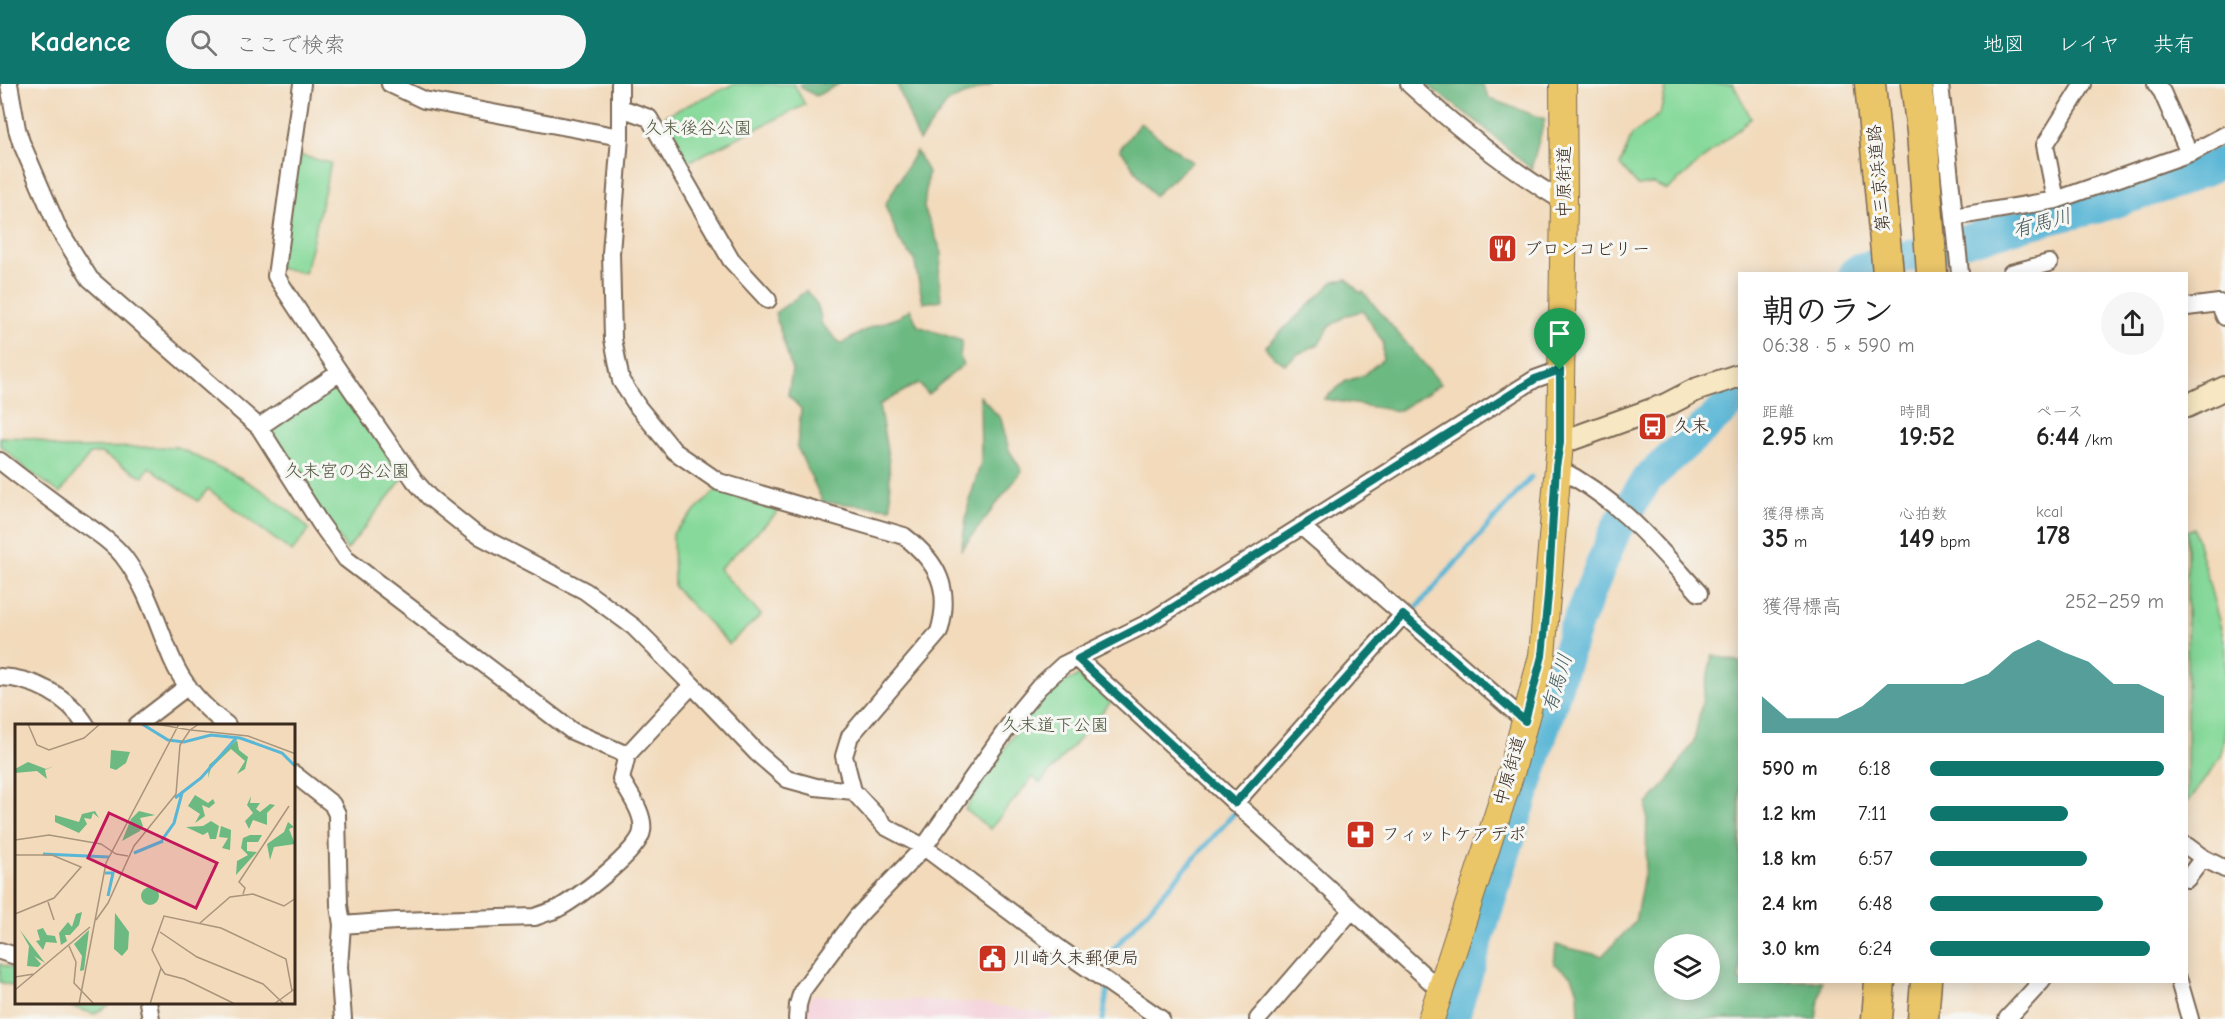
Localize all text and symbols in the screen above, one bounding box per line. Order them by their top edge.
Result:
search box [166,15,586,69]
text: Kadence [30,26,130,58]
icon: search [187,26,220,59]
text: ここで検索 [235,32,345,58]
text: 地図 [1983,32,2025,56]
text: レイヤ [2058,32,2120,56]
text: 共有 [2153,32,2195,56]
park label: 久末後谷公園 [644,118,752,139]
street label: 第三京浜道路 [1864,123,1894,233]
street label: 中原街道 [1554,146,1575,218]
water label: 有馬川 [2010,204,2074,242]
restaurant icon: ブロンコビリー [1487,233,1519,265]
place label: ブロンコビリー [1524,239,1650,260]
text: 朝のラン [1762,292,1894,330]
button: share [2101,292,2164,355]
pin [1534,308,1585,370]
icon: arrive [1543,317,1576,350]
text: 06:38 · 5 × 590 m [1762,334,1915,357]
text: 距離 [1762,403,1794,421]
text: 時間 [1899,403,1931,421]
text: ペース [2036,403,2083,421]
bus stop icon: 久末 [1636,410,1668,442]
place label: 久末 [1673,416,1709,437]
text: 2.95 [1762,422,1807,452]
text: 19:52 [1899,422,1955,452]
text: 6:44 [2036,422,2079,452]
text: km [1807,431,1833,449]
text: /km [2079,431,2113,449]
park label: 久末宮の谷公園 [284,461,410,482]
text: kcal [2036,503,2063,521]
text: 獲得標高 [1762,505,1826,523]
text: 心拍数 [1899,505,1947,523]
text: 178 [2036,521,2070,551]
text: 35 [1762,524,1789,554]
text: 149 [1899,524,1935,554]
text: m [1789,533,1807,551]
text: bpm [1935,533,1970,551]
text: 252–259 m [2065,590,2164,613]
text: 獲得標高 [1762,595,1842,618]
water label: 有馬川 [1537,651,1577,715]
park label: 久末道下公園 [1001,715,1109,736]
inset map [15,724,296,1004]
street label: 中原街道 [1490,734,1530,808]
text: 590 m [1762,757,1818,780]
text: 6:18 [1858,757,1891,780]
text: 1.2 km [1762,802,1816,825]
text: 7:11 [1858,802,1887,825]
pharmacy icon: フィットケアデポ [1345,818,1377,850]
place label: フィットケアデポ [1382,824,1526,845]
text: 1.8 km [1762,847,1817,870]
text: 6:57 [1858,847,1893,870]
text: 2.4 km [1762,892,1818,915]
text: 6:48 [1858,892,1892,915]
map controls [1654,934,1720,1000]
button: layers [1654,934,1720,1000]
text: 3.0 km [1762,937,1820,960]
text: 6:24 [1858,937,1893,960]
public building icon: 川崎久末郵便局 [976,942,1008,974]
place label: 川崎久末郵便局 [1013,948,1139,969]

